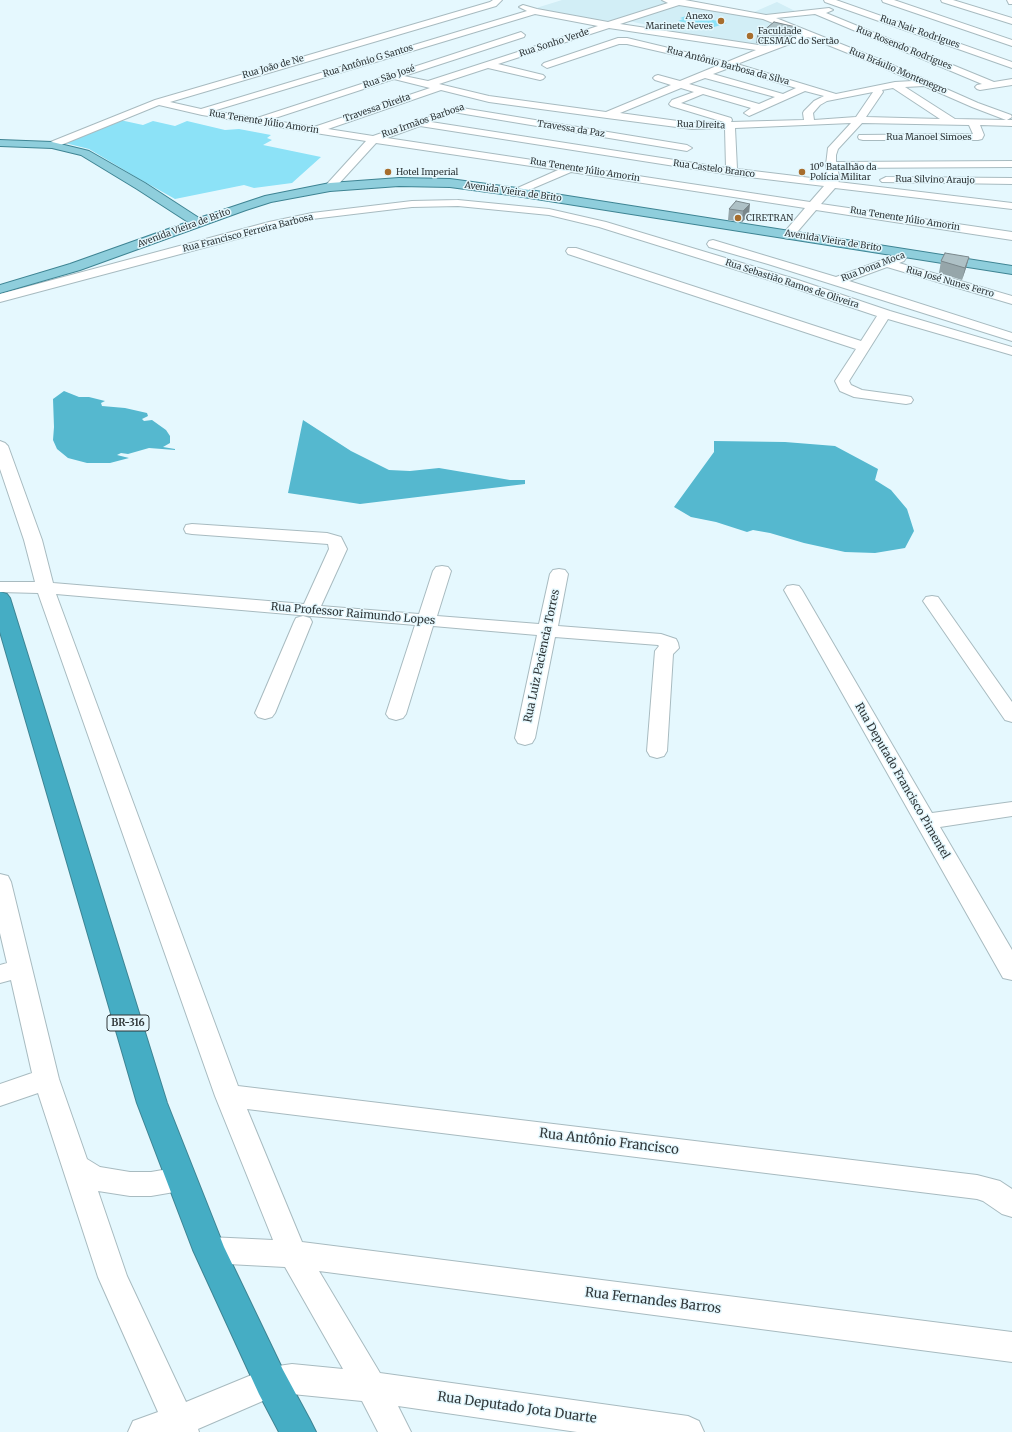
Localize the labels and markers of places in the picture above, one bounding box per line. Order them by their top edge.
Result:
place label: Anexo Marinete Neves [646,11,713,32]
marker: Anexo Marinete Neves [716,16,726,26]
place label: Faculdade CESMAC do Sertão [758,26,839,47]
marker: Faculdade CESMAC do Sertão [745,31,755,41]
place label: 10º Batalhão da Polícia Militar [810,162,877,183]
marker: Hotel Imperial [383,167,393,177]
place label: Hotel Imperial [396,167,458,177]
marker: 10º Batalhão da Polícia Militar [797,167,807,177]
marker: CIRETRAN [733,213,743,223]
place label: CIRETRAN [746,213,793,223]

